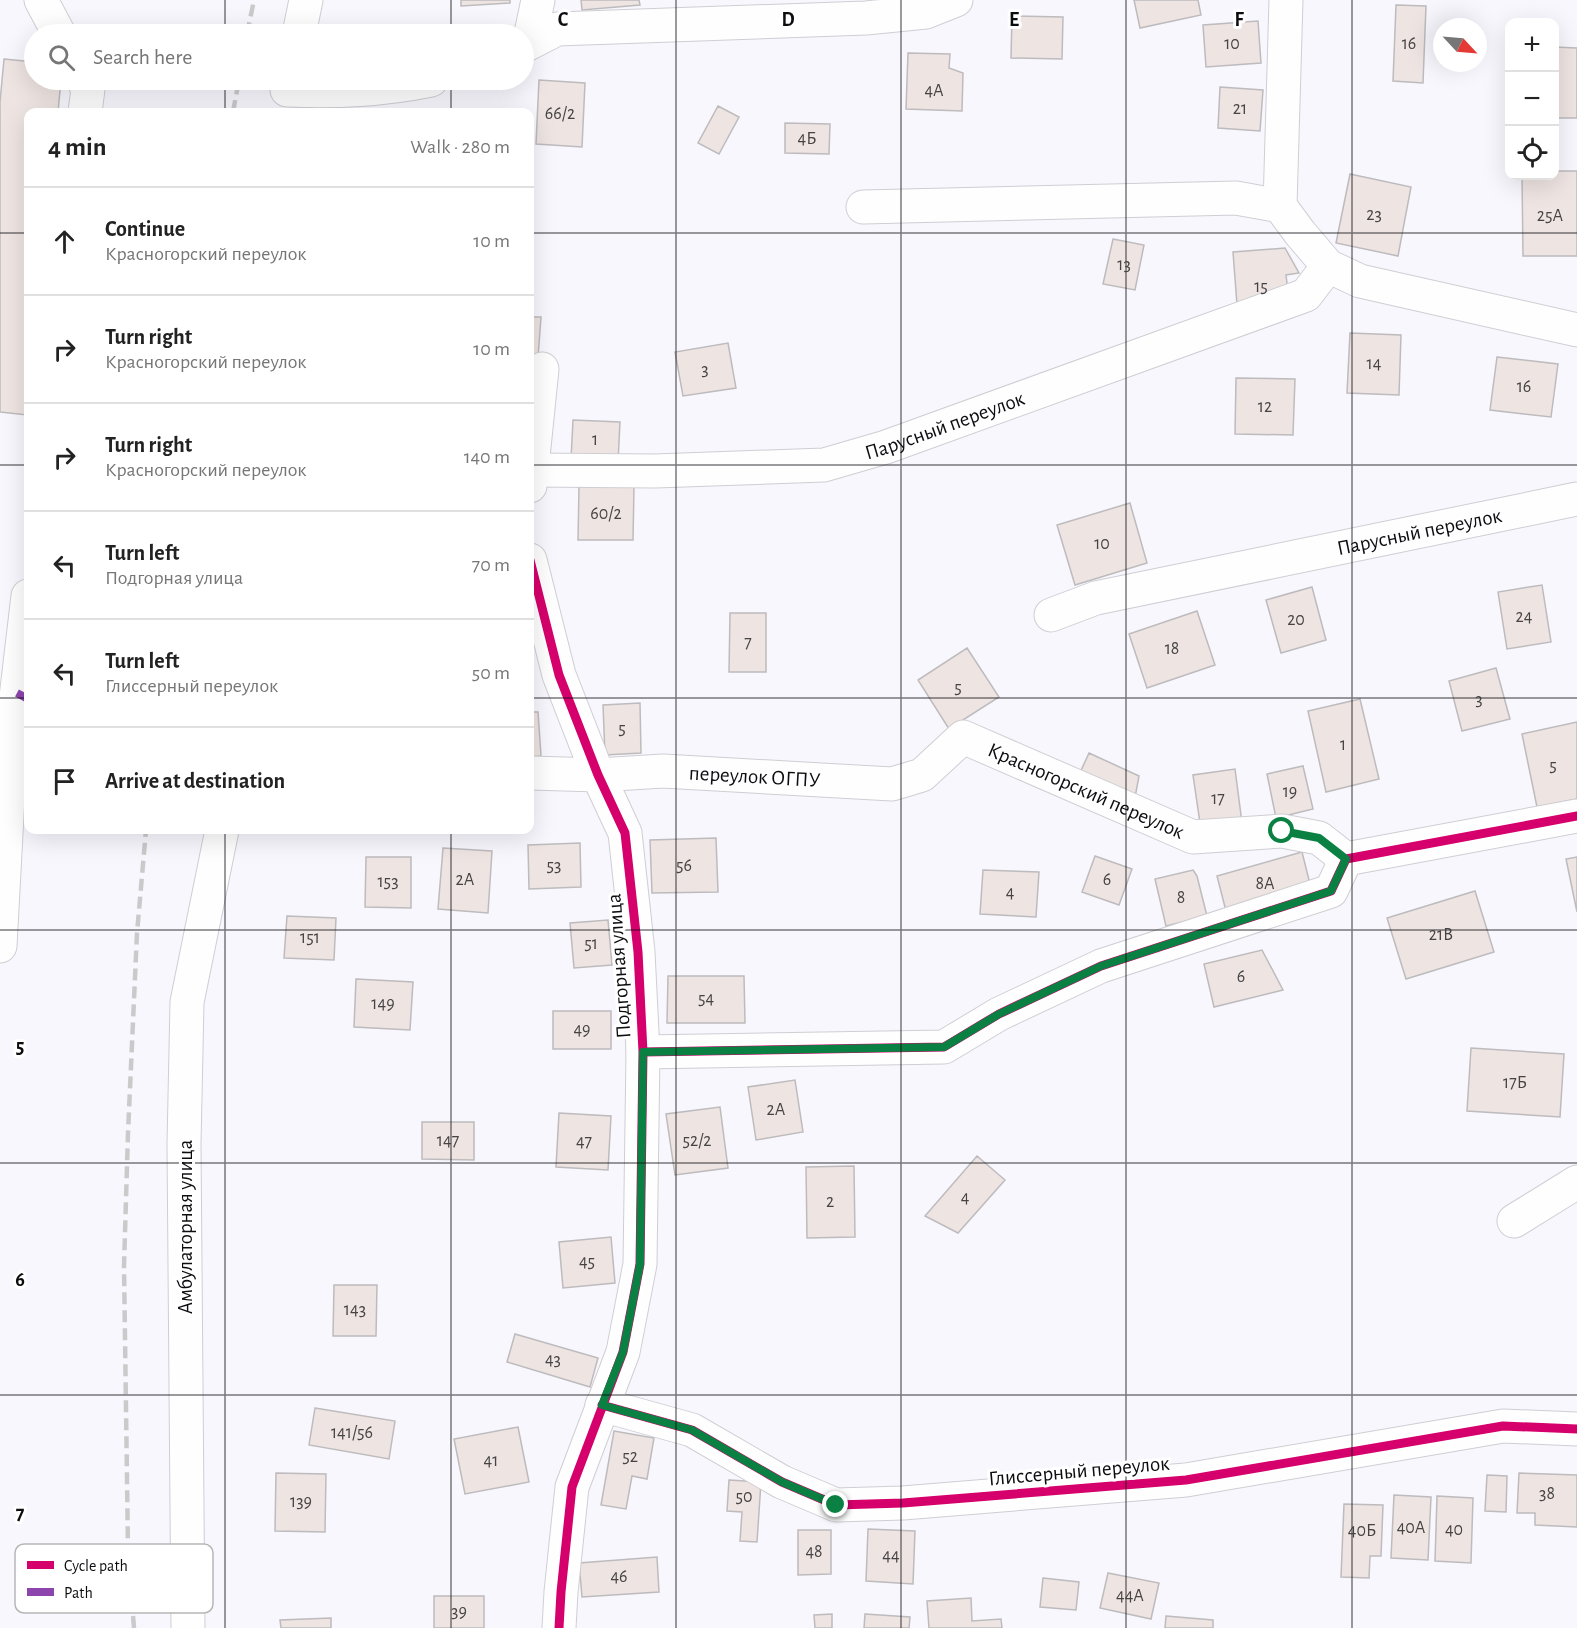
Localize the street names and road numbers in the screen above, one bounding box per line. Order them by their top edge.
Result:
street label: Парусный переулок [862,387,1027,463]
street label: Парусный переулок [1335,504,1504,559]
street label: Красногорский переулок [985,739,1188,843]
street label: переулок ОГПУ [688,762,821,790]
street label: Подгорная улица [603,892,635,1039]
street label: Амбулаторная улица [175,1139,196,1314]
street label: Глиссерный переулок [988,1453,1171,1489]

